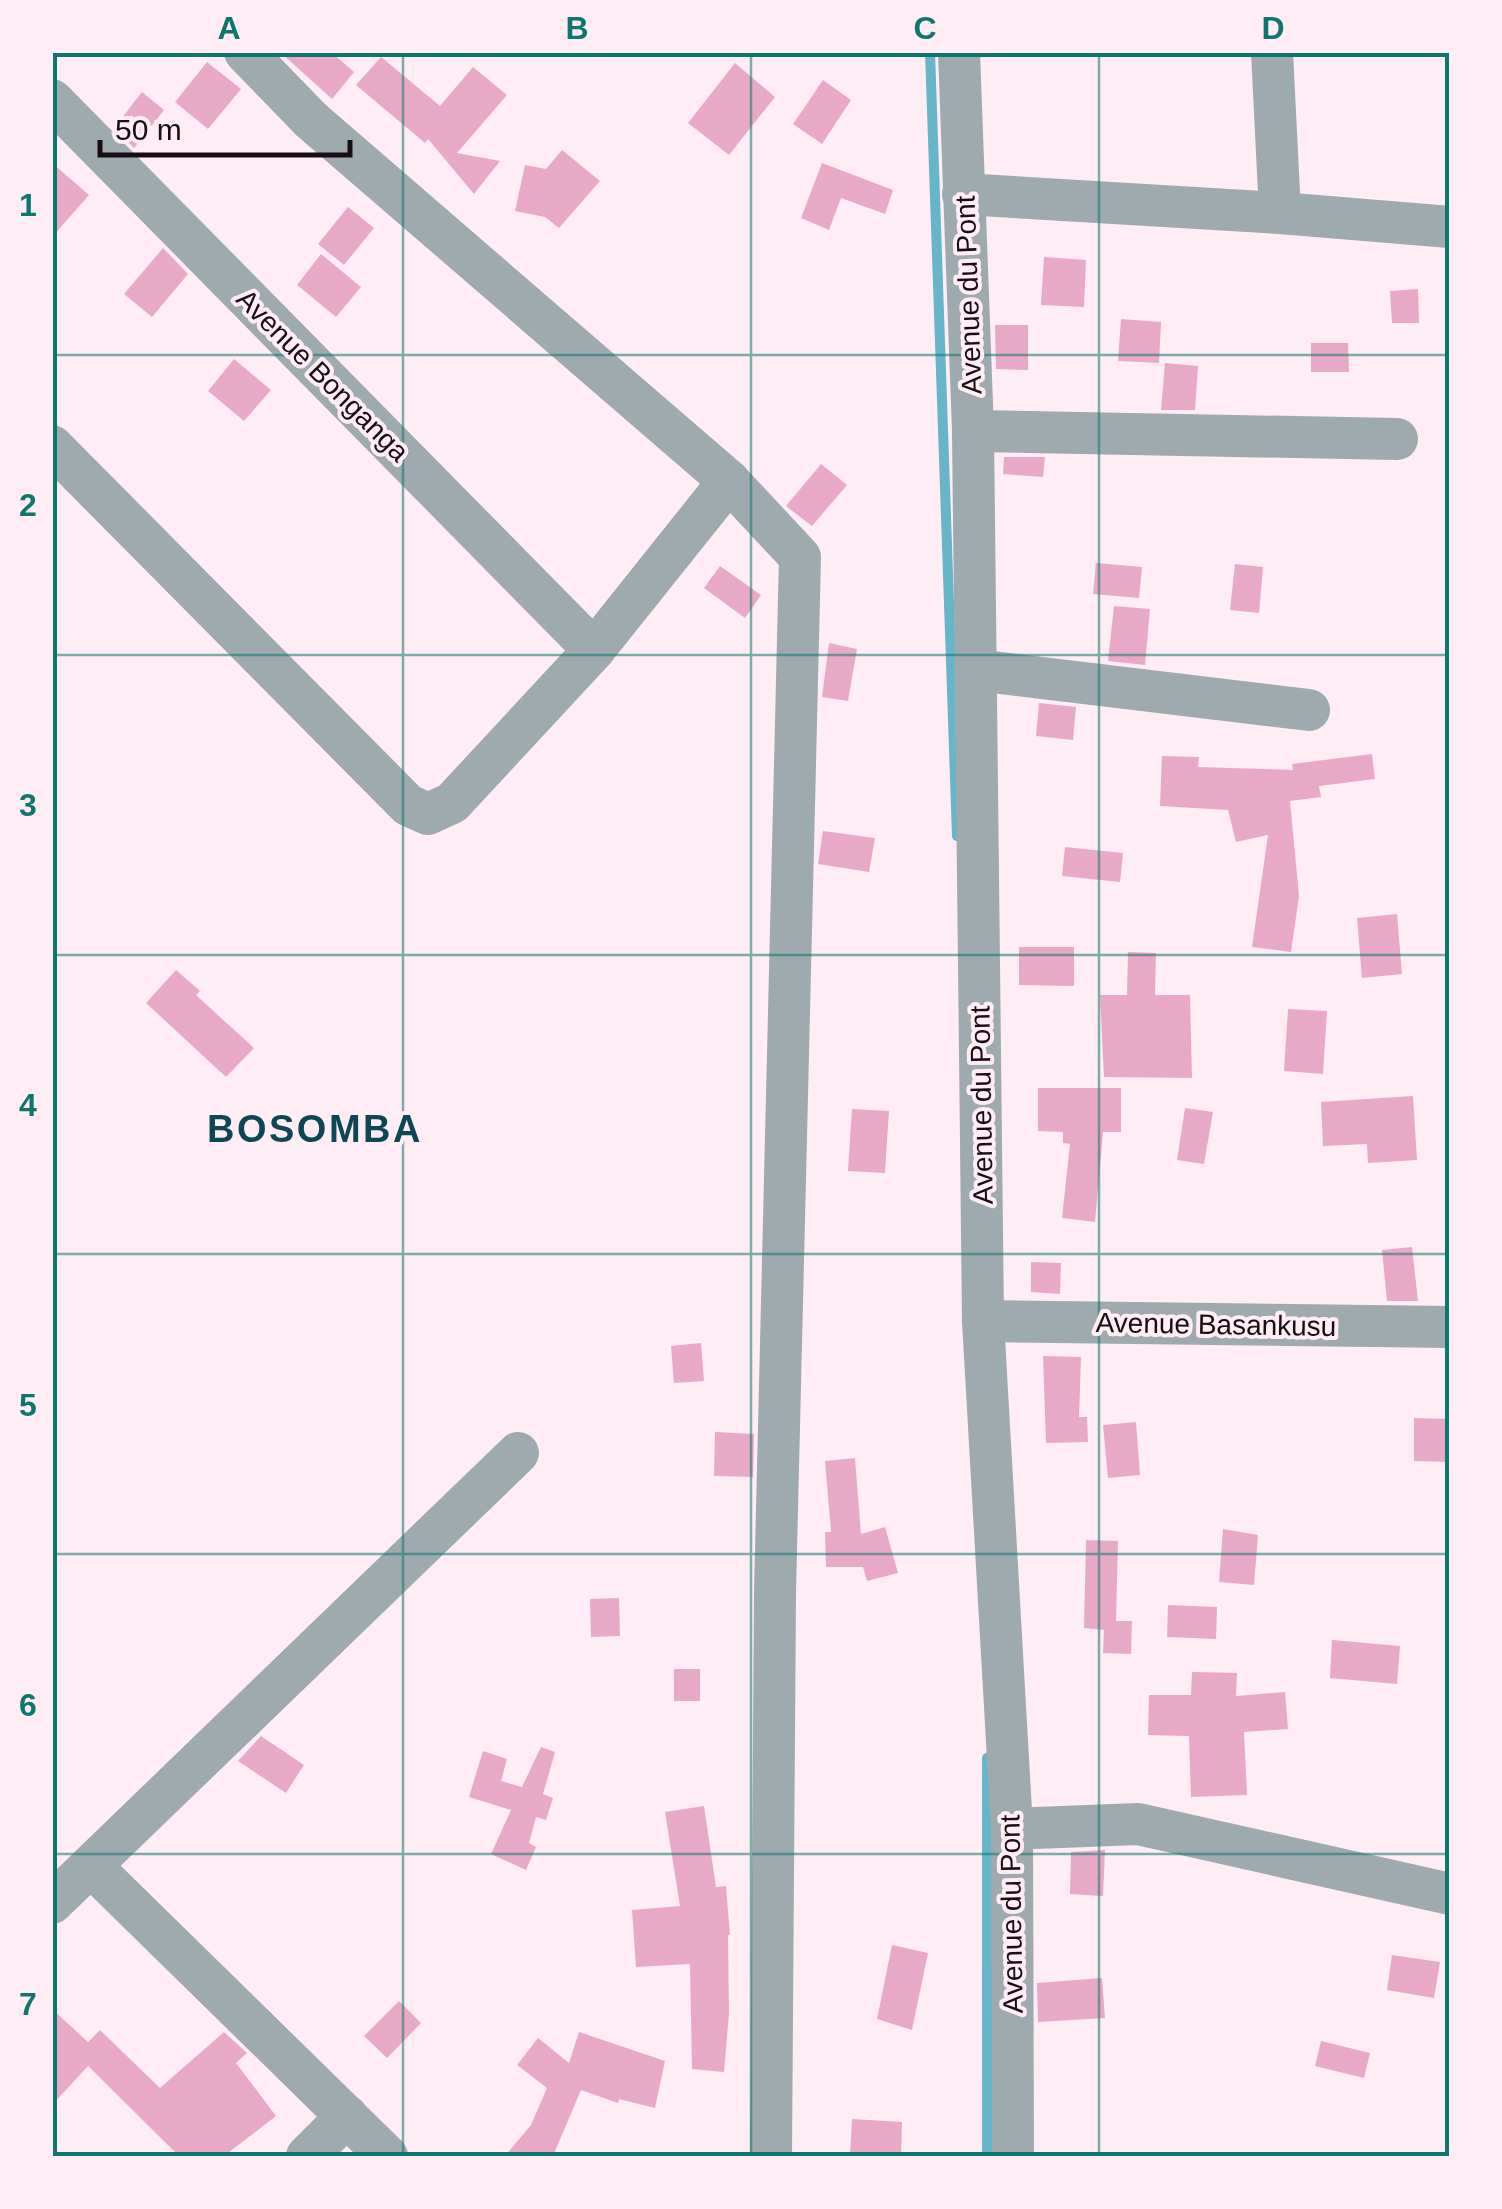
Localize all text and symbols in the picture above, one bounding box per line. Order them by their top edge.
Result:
text: A [217,10,241,46]
text: B [565,10,589,46]
text: C [913,10,937,46]
text: D [1261,10,1285,46]
scale bar [100,95,350,157]
text: 50 m [115,113,182,146]
text: 1 [19,187,37,223]
street label: Avenue du Pont [950,195,987,395]
street label: Avenue Bonganga [230,283,415,468]
text: 2 [19,487,37,523]
text: 3 [19,787,37,823]
street label: Avenue du Pont [964,1005,999,1205]
text: 4 [19,1087,37,1123]
district label: BOSOMBA [207,1108,423,1150]
street label: Avenue Basankusu [1095,1307,1337,1342]
text: 5 [19,1387,37,1423]
text: 6 [19,1687,37,1723]
street label: Avenue du Pont [994,1814,1029,2014]
text: 7 [19,1986,37,2022]

